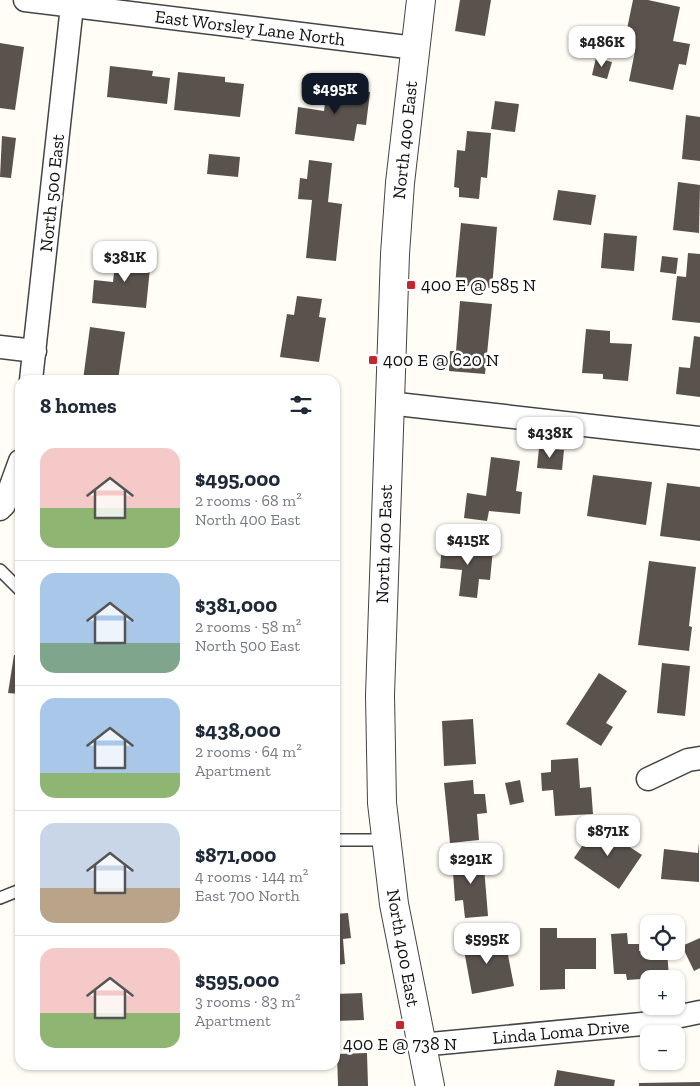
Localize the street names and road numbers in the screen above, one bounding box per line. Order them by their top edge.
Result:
street label: East Worsley Lane North [154,5,346,51]
street label: North 400 East [388,80,422,200]
street label: North 500 East [35,133,69,253]
street label: North 400 East [371,484,397,604]
street label: North 400 East [382,888,424,1009]
street label: Linda Loma Drive [492,1015,630,1049]

